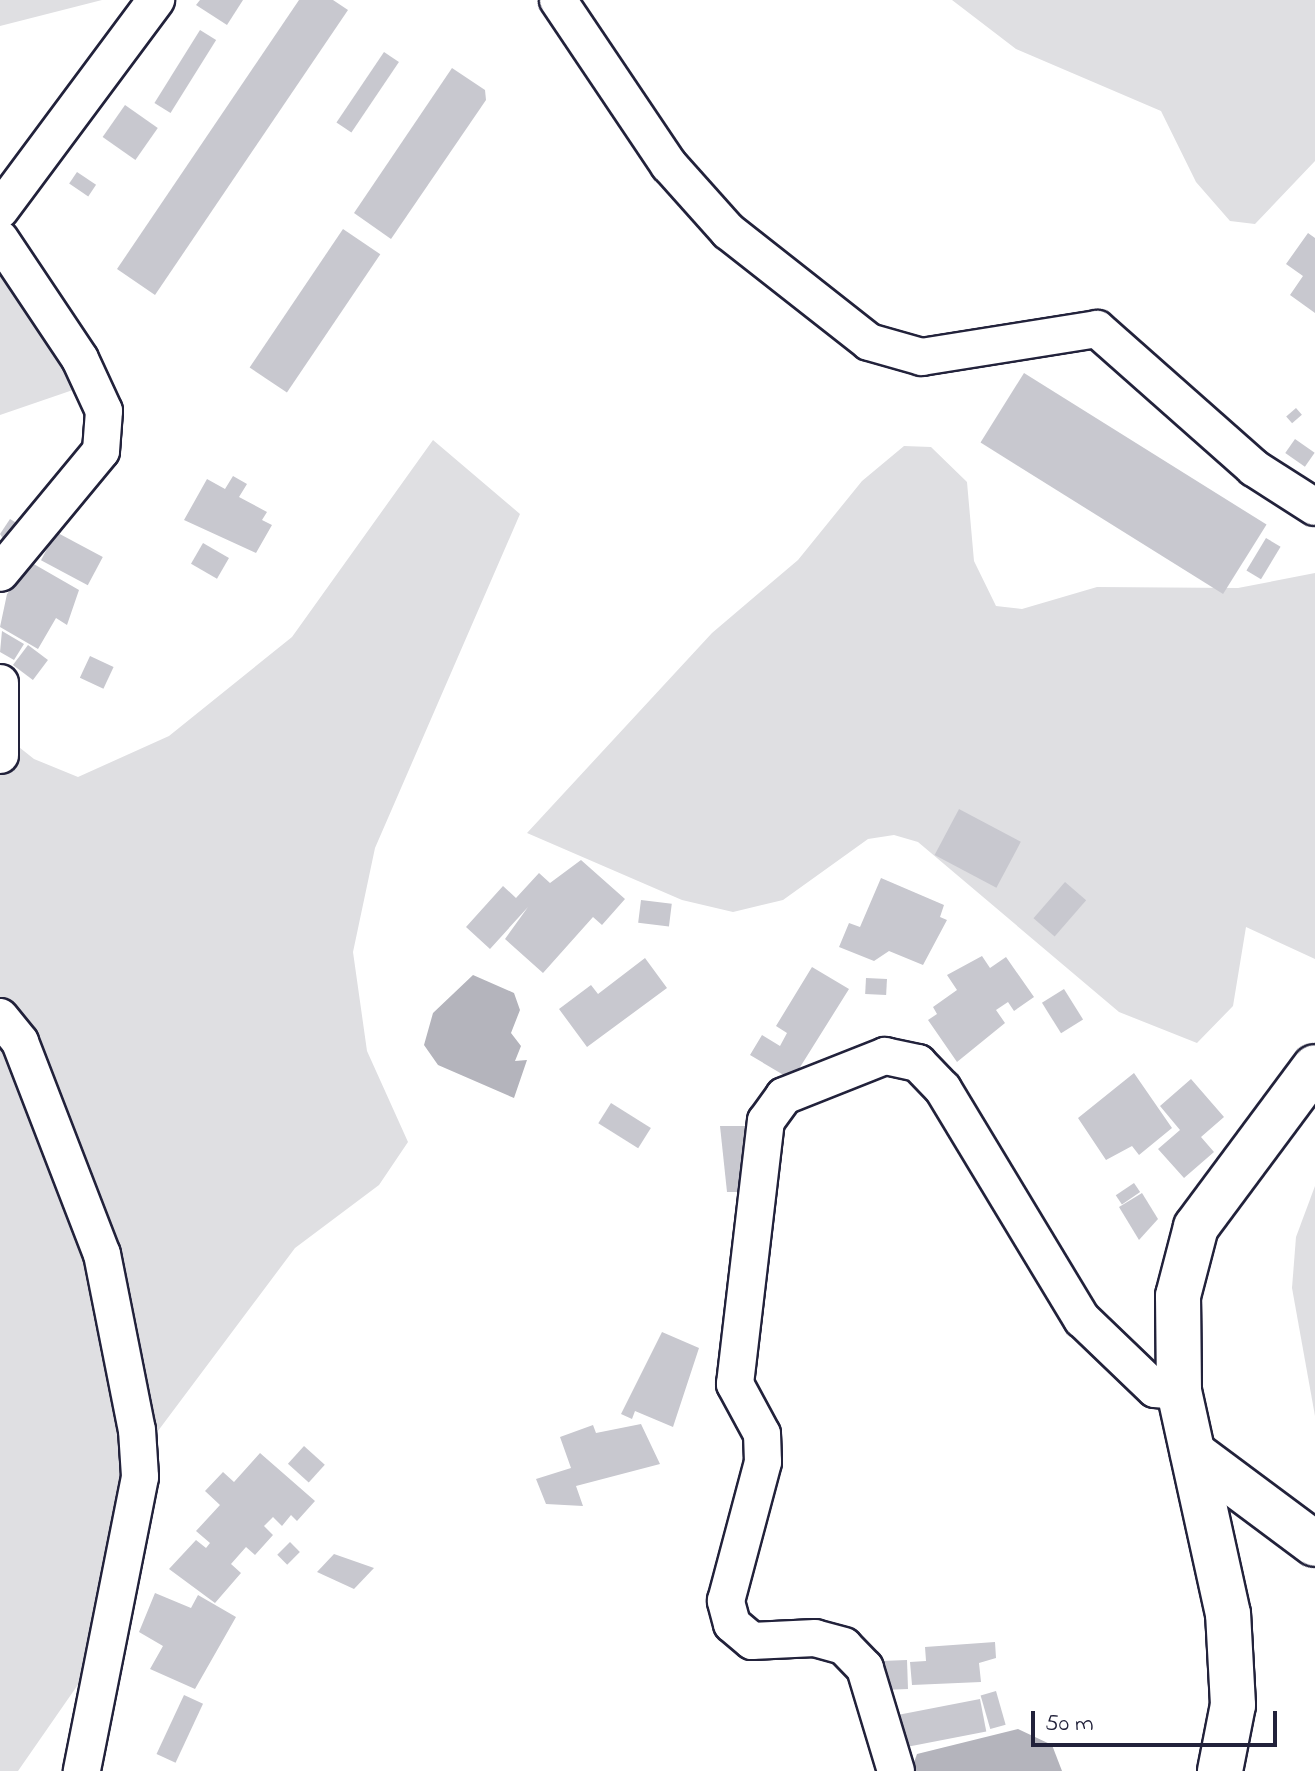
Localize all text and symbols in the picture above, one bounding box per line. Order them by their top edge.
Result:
scale bar [1035,1695,1281,1745]
text: 50 m [1045,1707,1094,1742]

